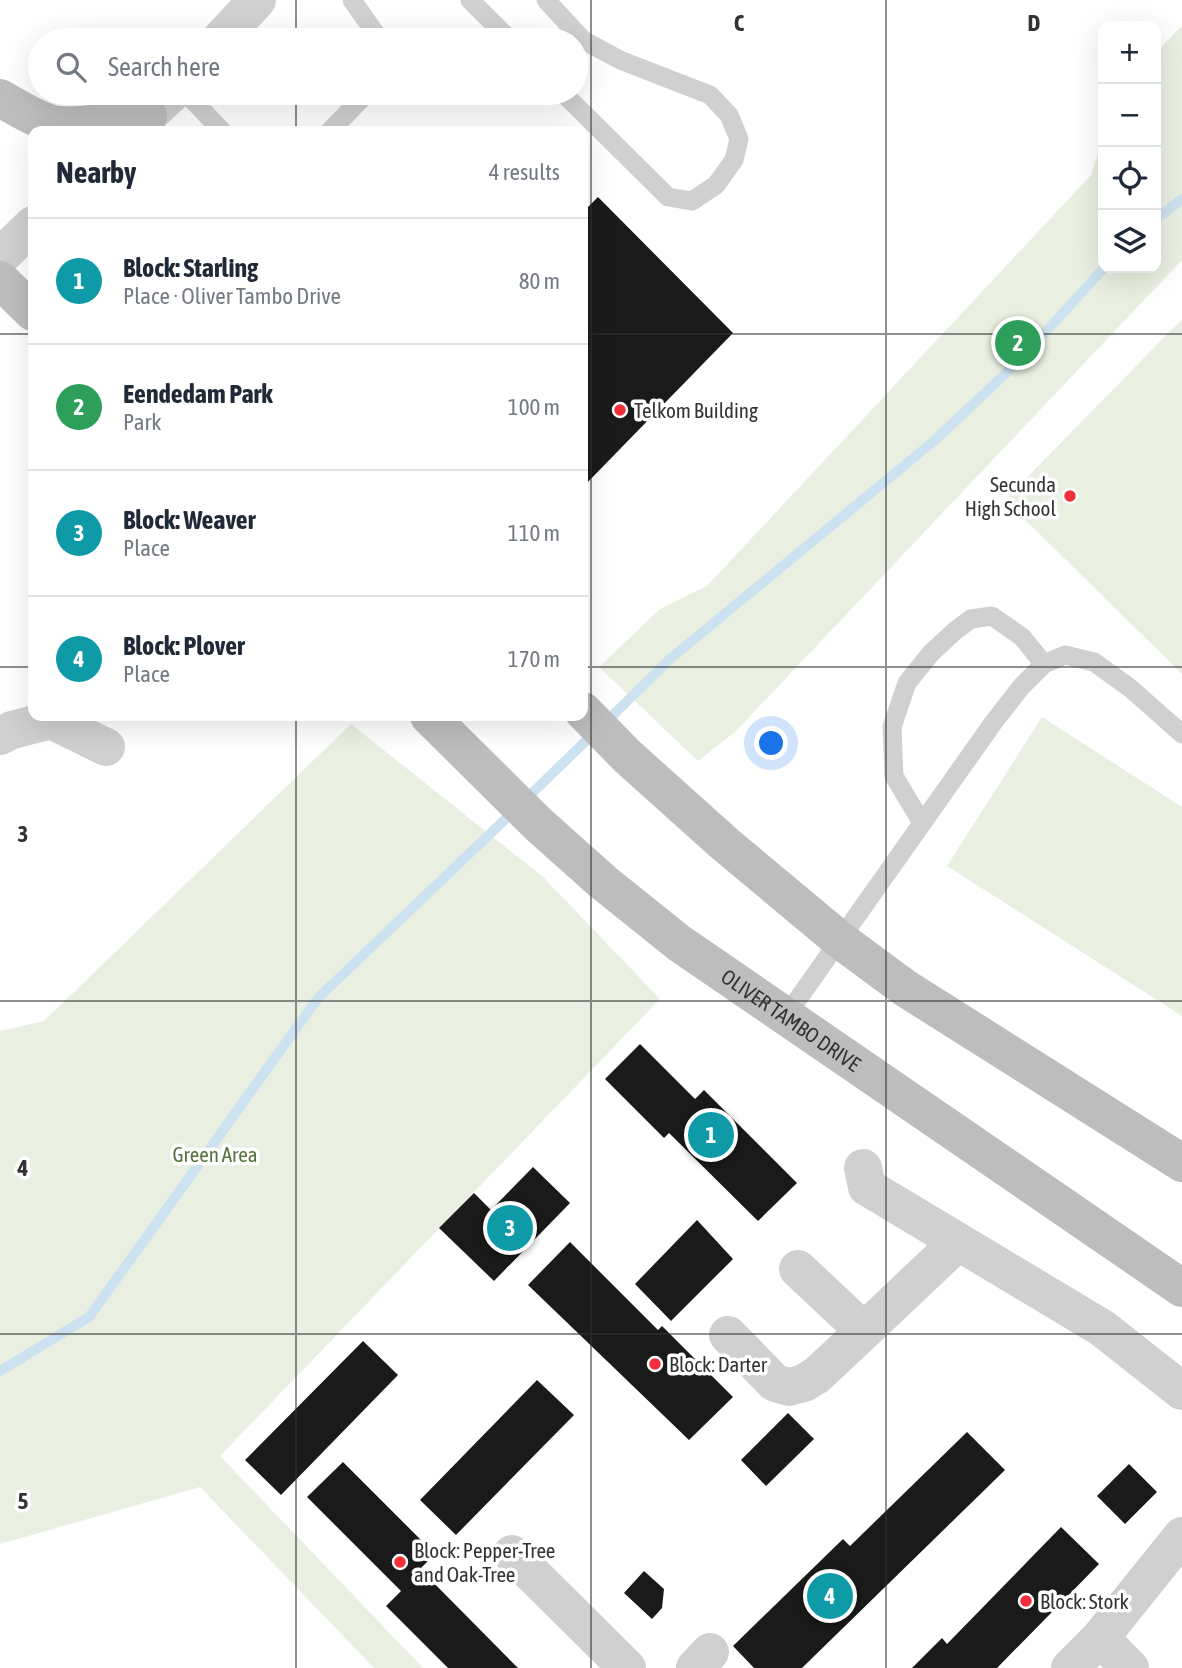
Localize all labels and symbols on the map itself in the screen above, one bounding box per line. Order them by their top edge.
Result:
text: C [734,10,745,36]
text: D [1028,10,1041,36]
pin: 2 [995,317,1041,369]
place label: Telkom Building [634,398,758,422]
marker: Telkom Building [612,402,628,418]
place label: Secunda High School [965,472,1056,520]
marker: Secunda High School [1062,488,1078,504]
your location [754,726,788,760]
text: 3 [18,821,28,847]
street label: OLIVER TAMBO DRIVE [717,964,865,1076]
pin: 1 [688,1109,734,1161]
park label: Green Area [172,1142,258,1166]
text: 4 [17,1155,29,1181]
pin: 3 [487,1202,533,1254]
place label: Block: Darter [669,1352,768,1376]
marker: Block: Darter [647,1356,663,1372]
text: 5 [18,1488,29,1514]
place label: Block: Pepper-Tree and Oak-Tree [414,1538,555,1586]
marker: Block: Pepper-Tree and Oak-Tree [392,1554,408,1570]
pin: 4 [807,1570,853,1622]
place label: Block: Stork [1040,1589,1129,1613]
marker: Block: Stork [1018,1593,1034,1609]

